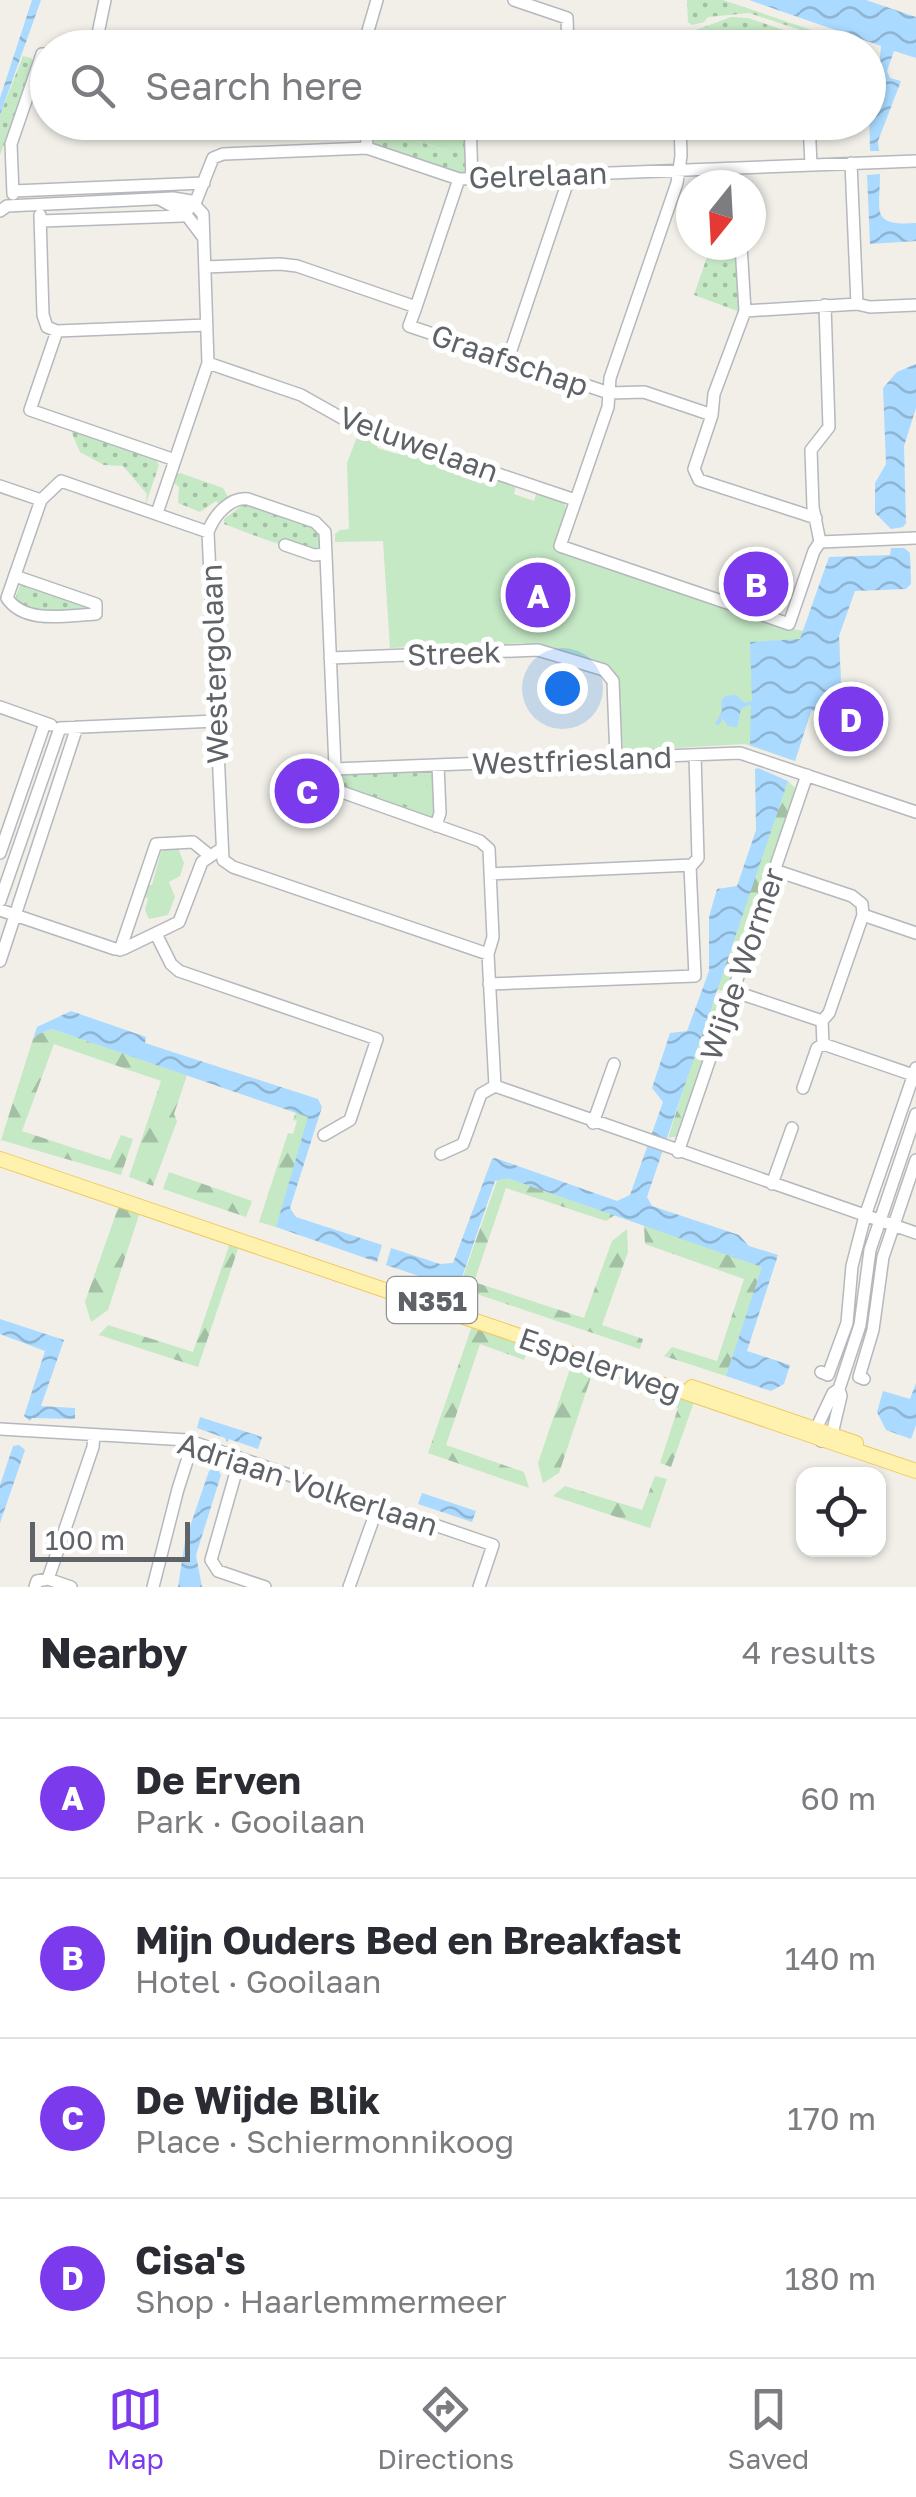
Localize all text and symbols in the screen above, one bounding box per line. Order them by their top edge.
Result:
search box [30,30,886,140]
icon: search [65,58,120,113]
text: Search here [145,63,363,108]
street label: Gelrelaan [468,155,608,195]
north arrow [676,170,766,260]
street label: Graafschap [427,316,593,404]
street label: Veluwelaan [334,399,504,489]
pin: B [724,546,788,622]
pin: A [506,558,570,632]
street label: Westergolaan [193,563,235,765]
street label: Streek [407,633,502,673]
your location [537,663,588,714]
pin: D [818,682,884,756]
street label: Westfriesland [471,739,673,781]
pin: C [274,754,340,828]
street label: Wijde Wormer [692,863,792,1065]
road number: N351 [387,1277,477,1323]
street label: Espelerweg [514,1319,686,1409]
street label: Adriaan Volkerlaan [174,1425,442,1543]
map controls [796,1467,886,1557]
button: locate [796,1467,886,1557]
scale bar [30,1517,190,1562]
text: 100 m [45,1523,125,1556]
text: Nearby [40,1627,188,1677]
text: 4 results [742,1633,876,1671]
text: De Erven [135,1757,301,1802]
text: A [61,1779,84,1817]
text: 60 m [800,1779,876,1817]
text: Park · Gooilaan [135,1802,366,1840]
text: Mijn Ouders Bed en Breakfast [135,1917,681,1962]
text: B [61,1939,84,1977]
text: 140 m [785,1939,876,1977]
text: Hotel · Gooilaan [135,1962,381,2000]
text: De Wijde Blik [135,2077,380,2122]
text: C [61,2099,84,2137]
text: 170 m [787,2099,876,2137]
text: Place · Schiermonnikoog [135,2122,514,2160]
text: Cisa's [135,2237,246,2282]
text: D [61,2259,84,2297]
text: 180 m [785,2259,876,2297]
text: Shop · Haarlemmermeer [135,2282,507,2320]
tab: Map [107,2382,164,2475]
tab: Directions [377,2382,514,2475]
tab: Saved [727,2382,809,2475]

